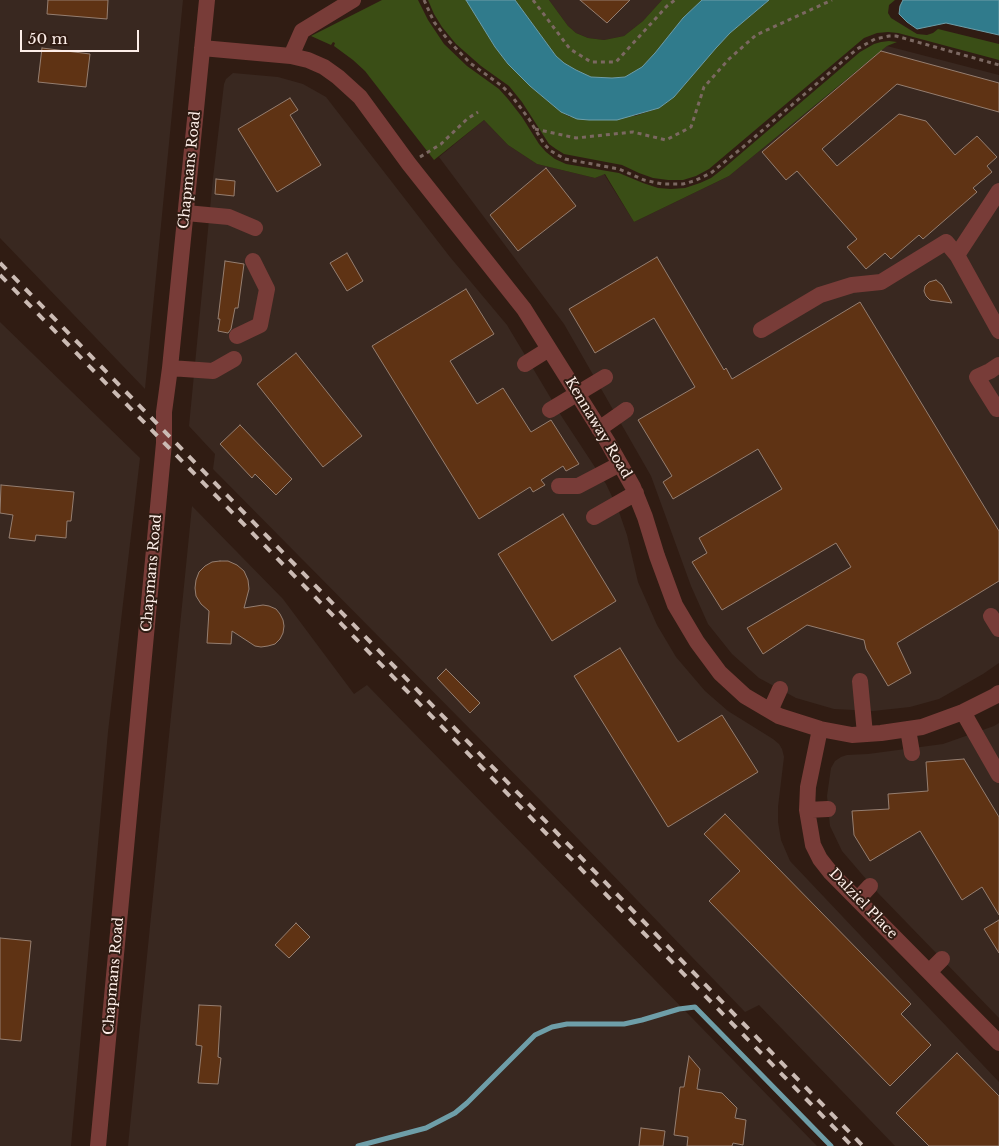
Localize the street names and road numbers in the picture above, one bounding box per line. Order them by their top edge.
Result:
street label: Chapmans Road [175,110,205,230]
street label: Kennaway Road [561,374,635,482]
street label: Chapmans Road [138,513,166,633]
street label: Dalziel Place [825,865,901,943]
street label: Chapmans Road [100,916,128,1036]

